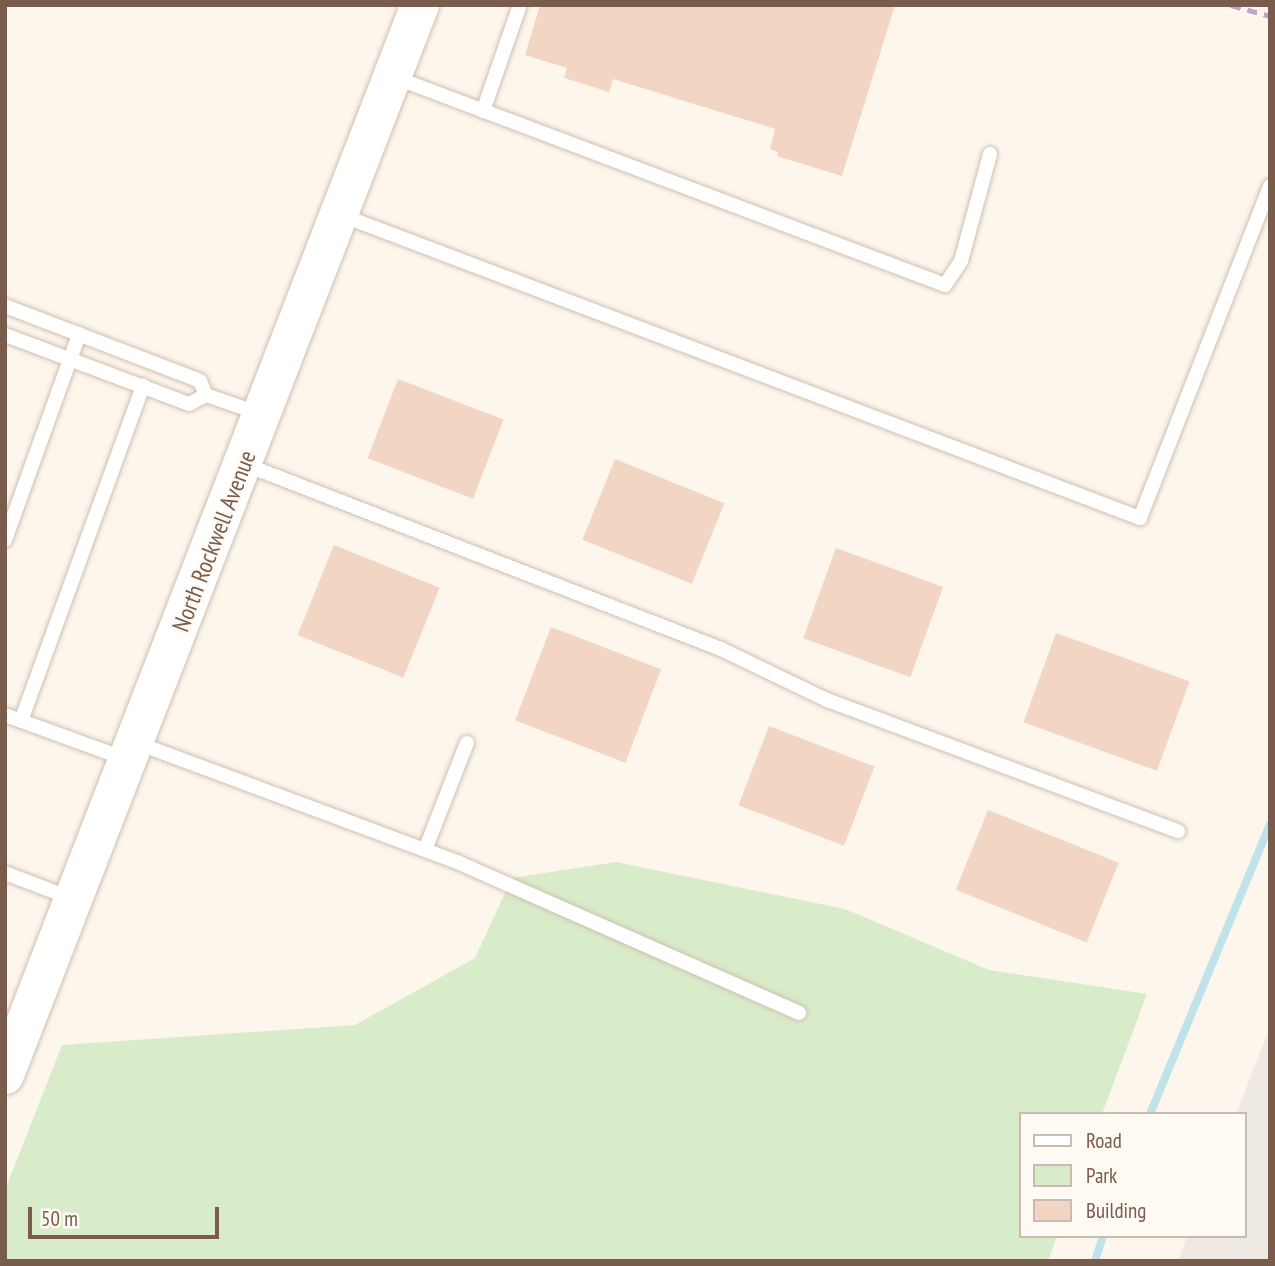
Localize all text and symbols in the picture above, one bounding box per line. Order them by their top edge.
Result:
street label: North Rockwell Avenue [166,446,262,636]
legend [1020,1112,1247,1238]
text: Road [1086,1127,1122,1154]
text: Park [1086,1162,1117,1189]
scale bar [32,1192,222,1236]
text: Building [1086,1197,1146,1224]
text: 50 m [41,1205,78,1232]

